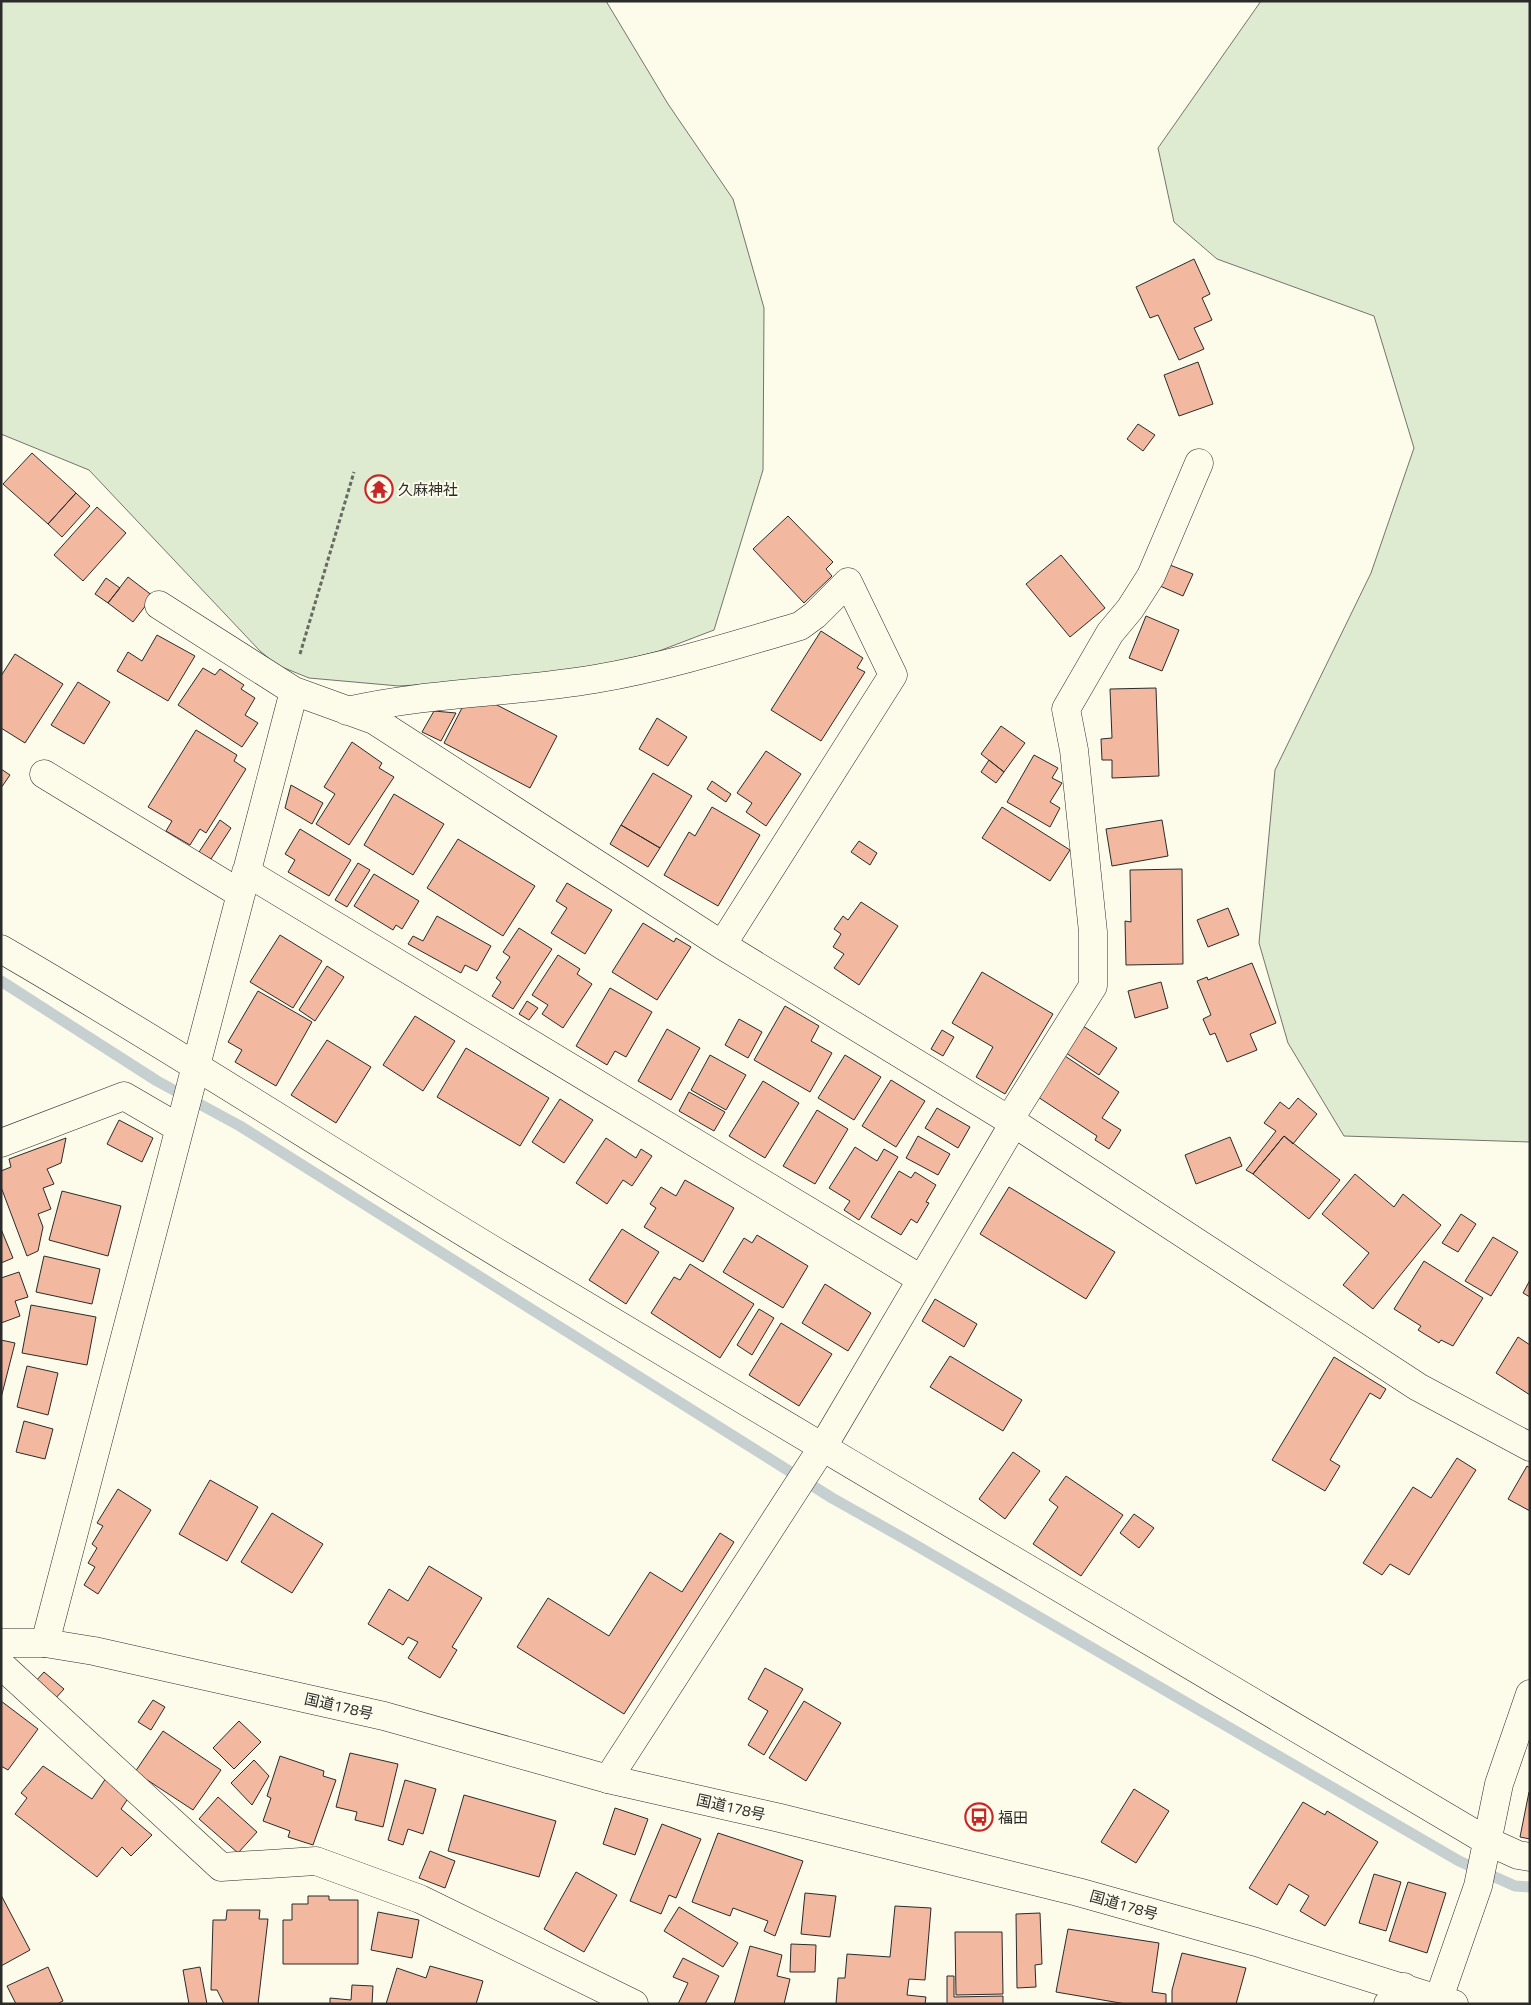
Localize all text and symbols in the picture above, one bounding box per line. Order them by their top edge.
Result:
temple icon: 久麻神社 [364,474,394,504]
place label: 久麻神社 [398,478,458,501]
street label: 国道178号 [302,1687,376,1725]
street label: 国道178号 [694,1788,768,1826]
bus stop icon: 福田 [964,1802,994,1832]
place label: 福田 [998,1806,1028,1829]
street label: 国道178号 [1087,1884,1161,1926]

